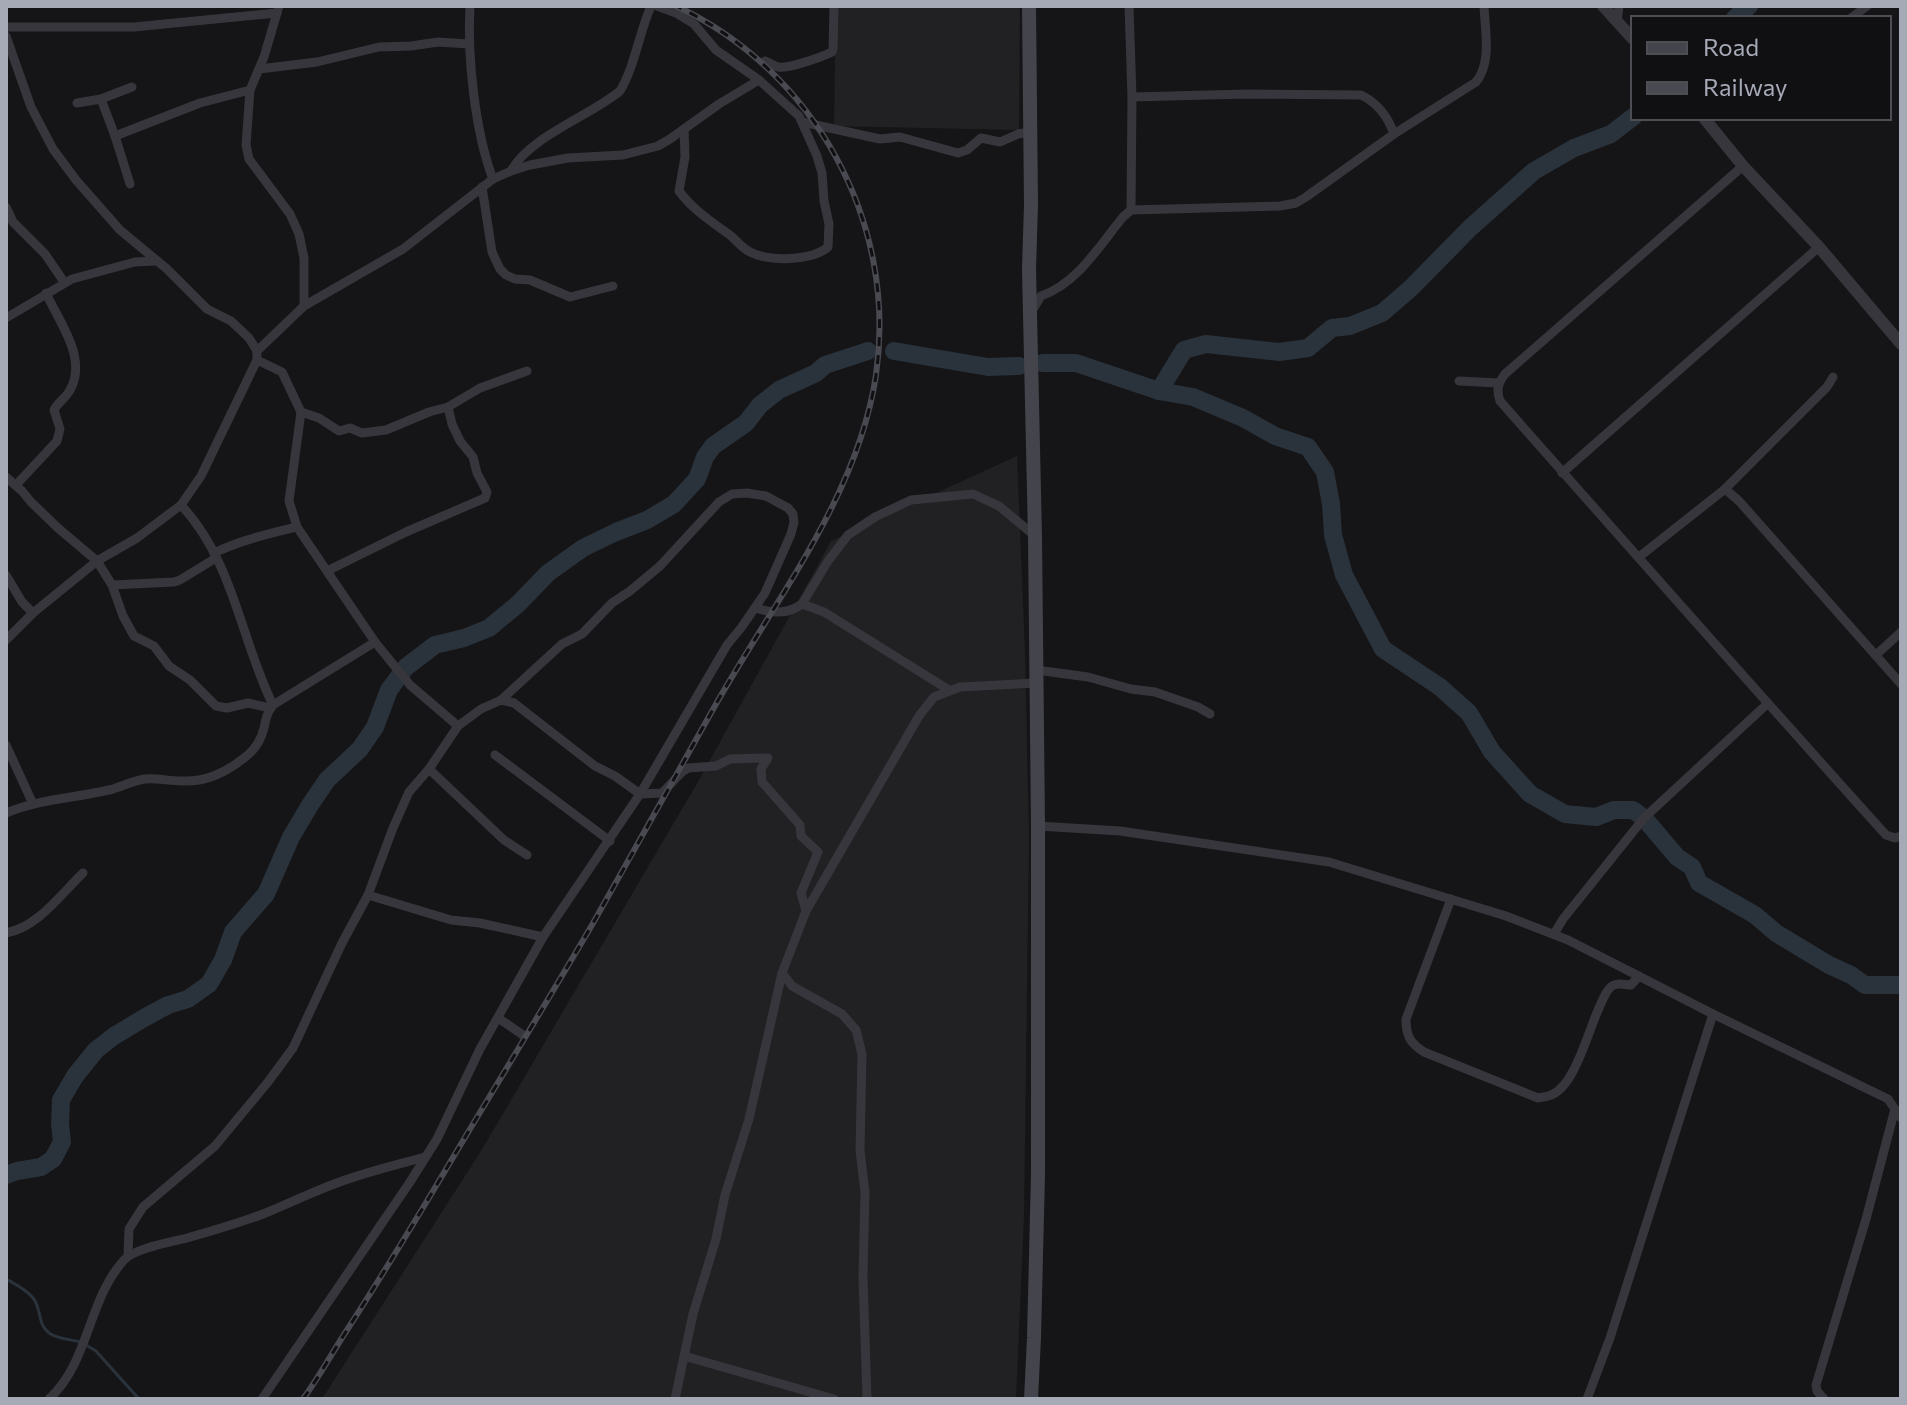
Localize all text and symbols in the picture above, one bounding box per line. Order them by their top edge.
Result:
legend [1631,16,1891,120]
text: Road [1703,32,1759,61]
text: Railway [1703,72,1788,101]

